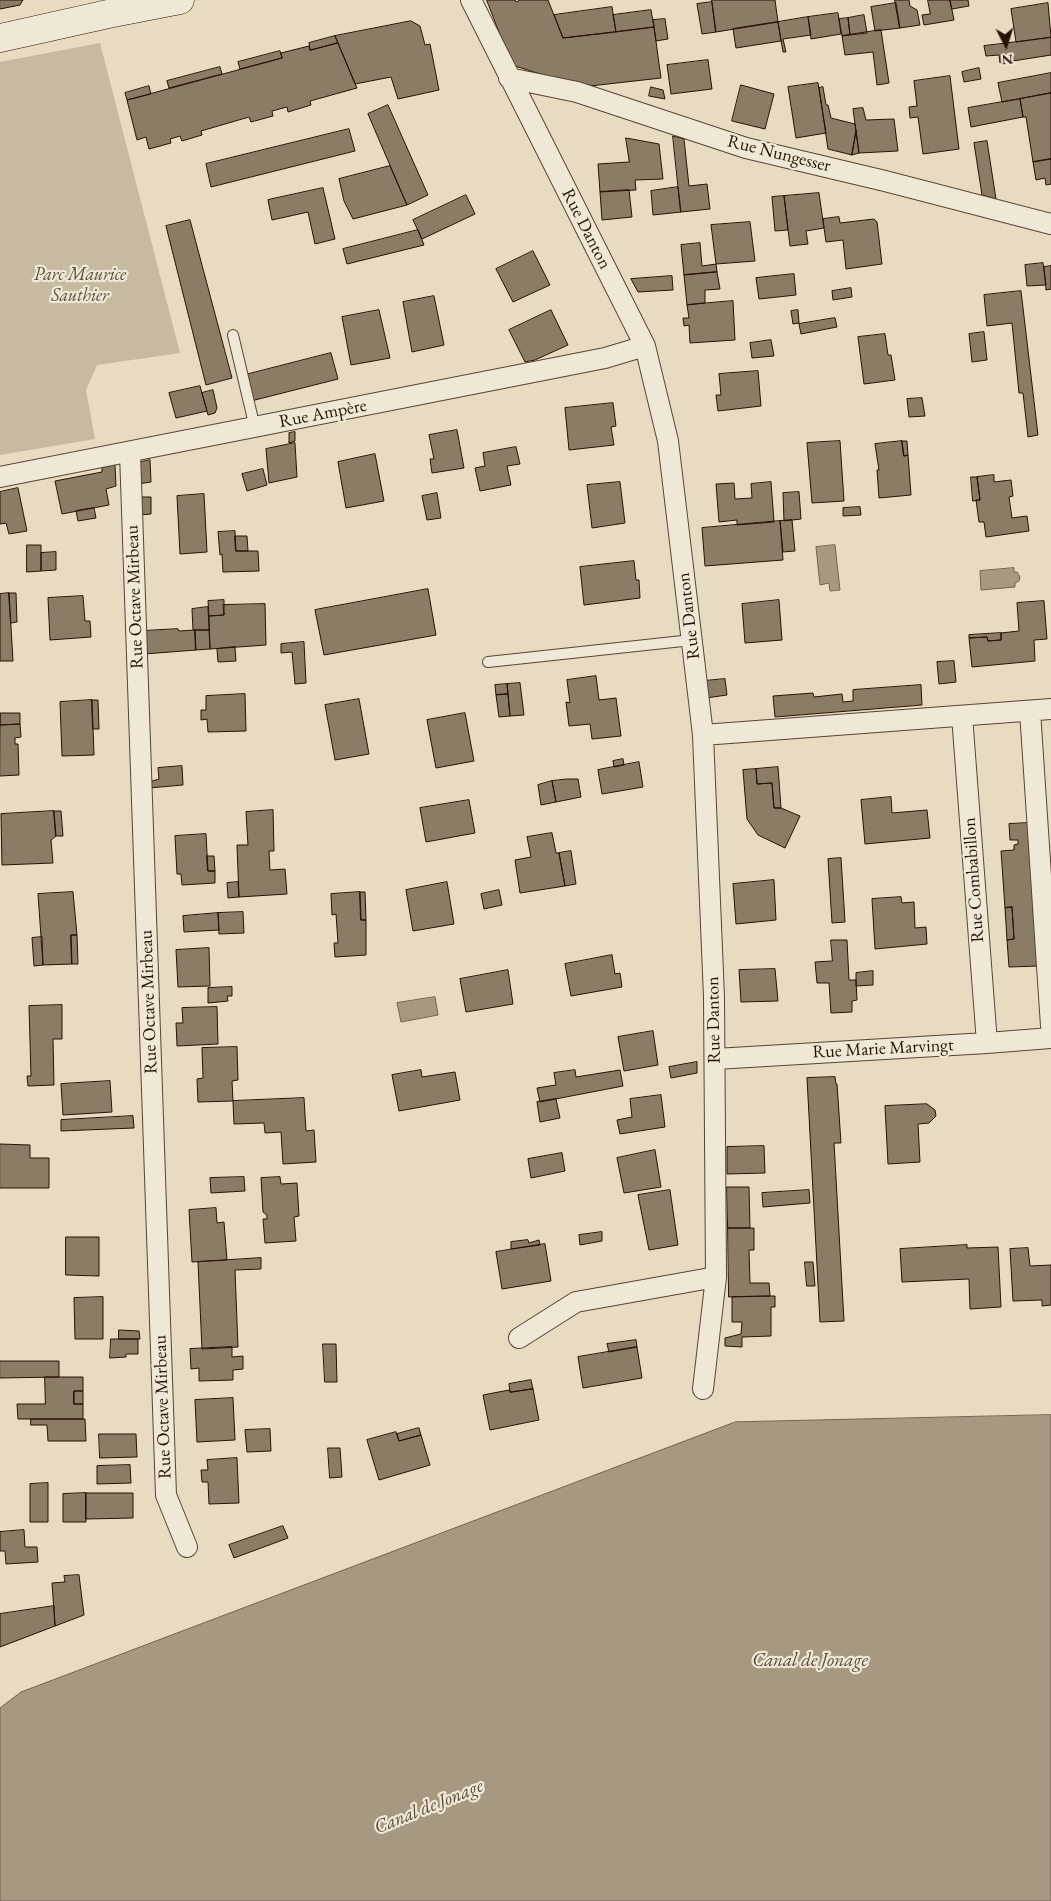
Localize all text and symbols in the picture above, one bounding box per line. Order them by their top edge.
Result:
north arrow [981,20,1031,70]
text: N [1001,50,1014,69]
street label: Rue Nungesser [725,131,833,177]
street label: Rue Danton [557,185,615,273]
park label: Parc Maurice Sauthier [34,264,126,306]
street label: Rue Ampère [277,395,369,433]
street label: Rue Octave Mirbeau [122,525,148,669]
street label: Rue Danton [673,571,705,661]
street label: Rue Combabillon [959,817,989,943]
street label: Rue Octave Mirbeau [136,930,162,1074]
street label: Rue Danton [702,976,726,1064]
street label: Rue Marie Marvingt [812,1035,954,1063]
street label: Rue Octave Mirbeau [150,1335,176,1479]
water label: Canal de Jonage [752,1650,868,1672]
water label: Canal de Jonage [371,1775,487,1839]

